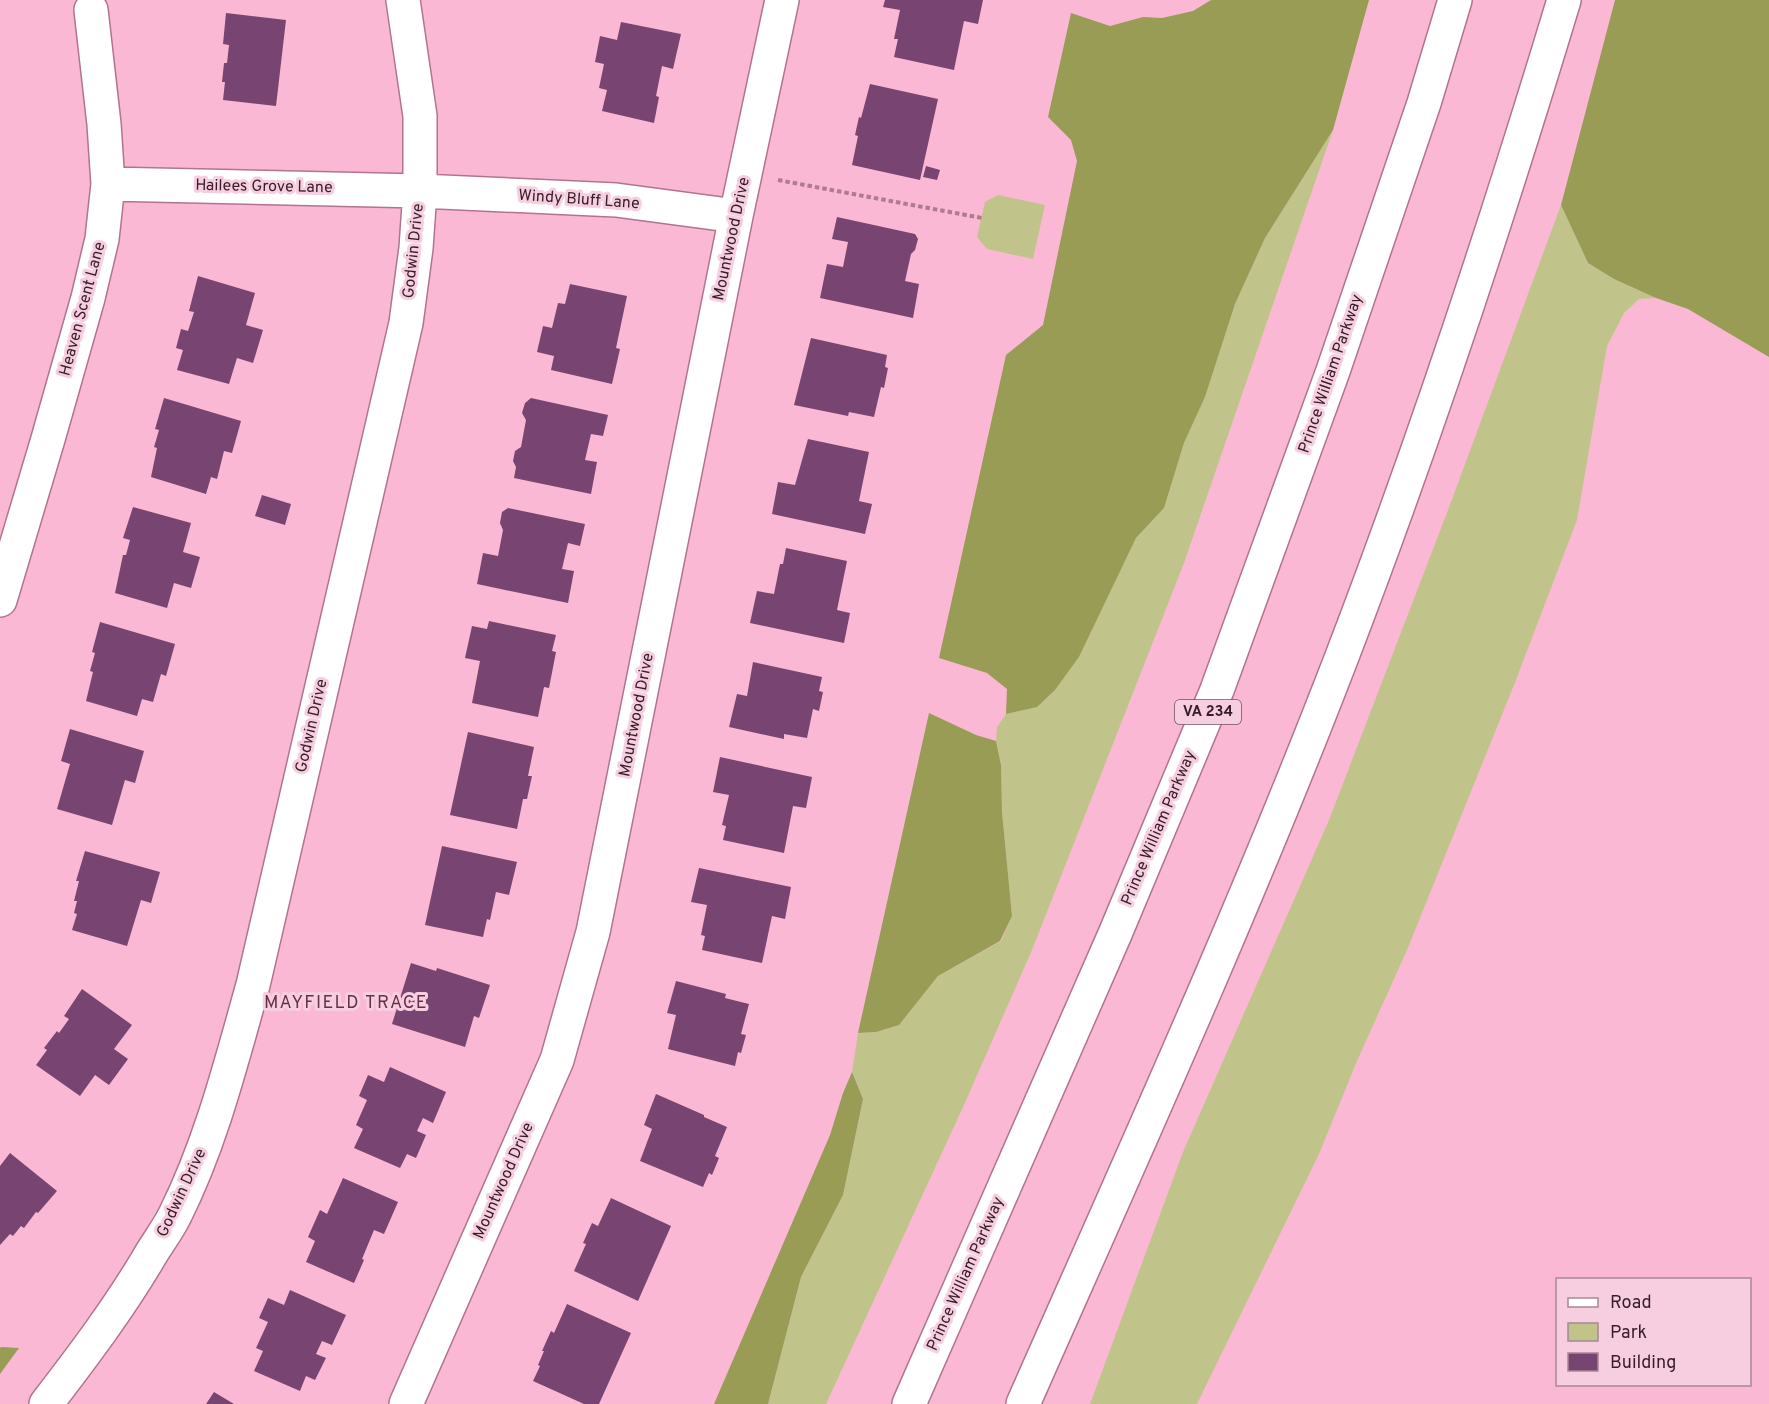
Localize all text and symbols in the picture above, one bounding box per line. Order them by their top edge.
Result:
street label: Mountwood Drive [709,175,755,303]
street label: Hailees Grove Lane [195,176,333,198]
street label: Windy Bluff Lane [518,186,640,214]
street label: Godwin Drive [399,203,429,299]
street label: Heaven Scent Lane [55,240,111,378]
street label: Prince William Parkway [1294,292,1368,456]
street label: Mountwood Drive [615,651,659,779]
street label: Godwin Drive [292,677,332,775]
road number: VA 234 [1175,700,1241,724]
street label: Prince William Parkway [1117,747,1201,909]
district label: MAYFIELD TRACE [264,992,428,1015]
street label: Mountwood Drive [469,1119,539,1243]
street label: Godwin Drive [153,1146,211,1240]
street label: Prince William Parkway [923,1194,1009,1354]
legend [1556,1278,1751,1386]
text: Road [1610,1292,1652,1315]
text: Park [1610,1322,1647,1345]
text: Building [1610,1352,1676,1375]

